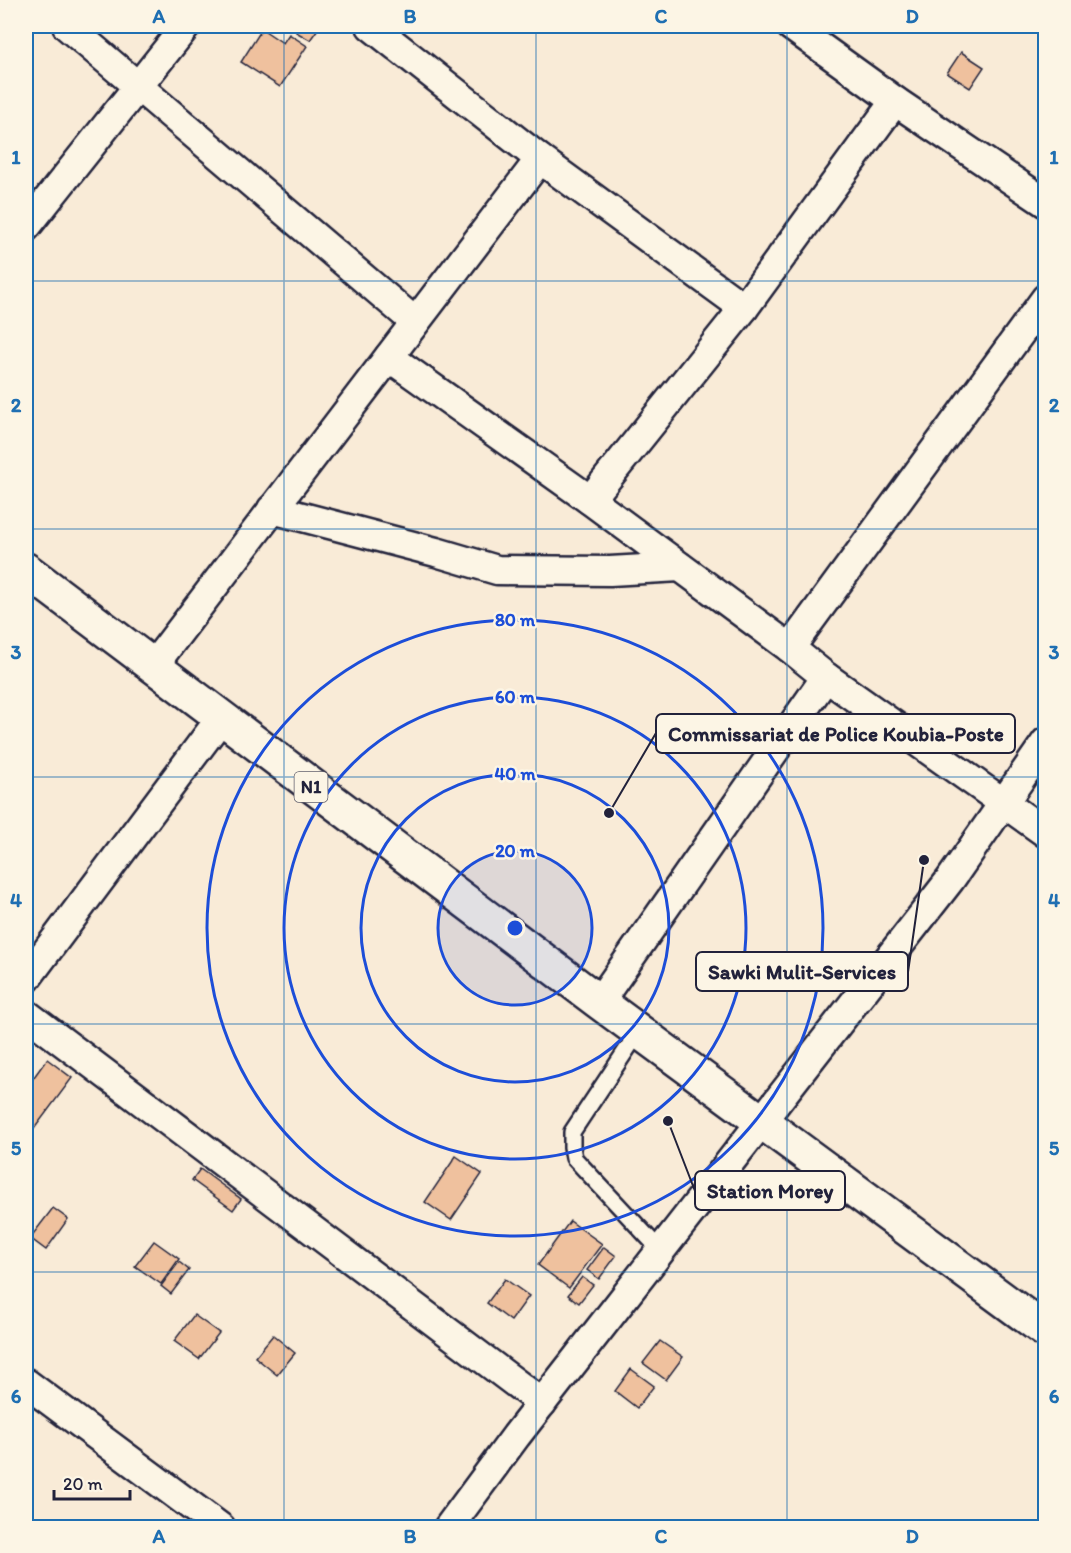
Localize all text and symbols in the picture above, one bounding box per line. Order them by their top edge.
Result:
text: A [152,4,166,28]
text: B [404,4,417,28]
text: C [655,4,668,28]
text: D [905,4,919,28]
text: 1 [11,145,21,169]
text: 1 [1049,145,1059,169]
text: 2 [11,393,22,417]
text: 2 [1049,393,1060,417]
text: 80 m [495,609,536,631]
text: 3 [11,640,22,664]
text: 3 [1049,640,1060,664]
text: 60 m [495,686,536,708]
callout: Commissariat de Police Koubia-Poste [656,714,1015,753]
text: Commissariat de Police Koubia-Poste [668,721,1004,746]
text: 40 m [494,763,536,785]
road number: N1 [294,772,328,802]
text: 20 m [495,840,536,862]
text: 4 [10,888,22,912]
text: 4 [1048,888,1060,912]
centre of rings [505,918,525,938]
callout: Sawki Mulit-Services [696,952,908,991]
text: Sawki Mulit-Services [708,959,896,984]
text: 5 [11,1136,22,1160]
text: 5 [1049,1136,1060,1160]
callout: Station Morey [695,1171,845,1210]
text: Station Morey [707,1178,833,1204]
text: 6 [11,1384,22,1408]
text: 6 [1049,1384,1060,1408]
scale bar [54,1463,130,1501]
text: 20 m [63,1473,103,1495]
text: A [152,1524,166,1548]
text: B [404,1524,417,1548]
text: C [655,1524,668,1548]
text: D [905,1524,919,1548]

